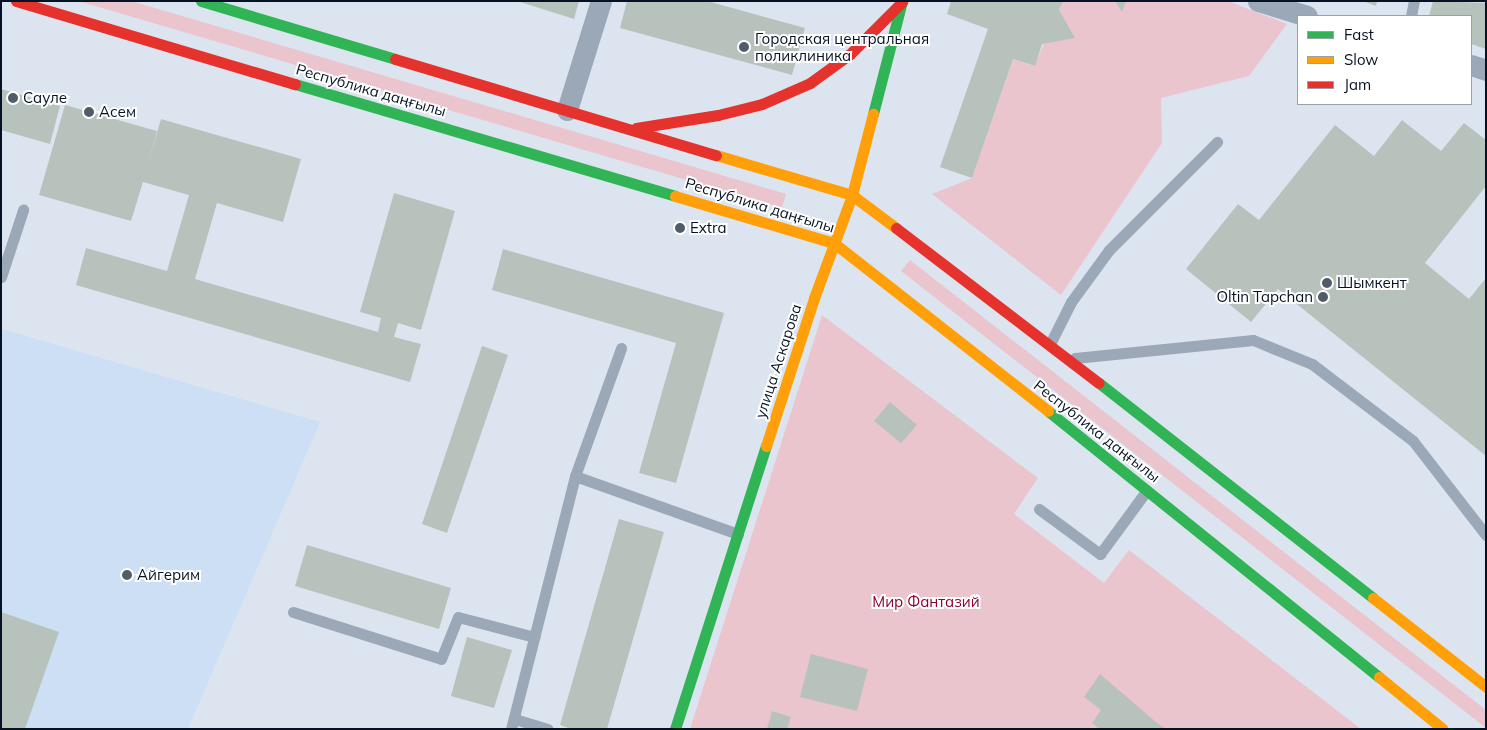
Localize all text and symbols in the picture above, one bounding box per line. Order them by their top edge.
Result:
legend [1297,15,1472,105]
text: Fast [1344,25,1374,44]
place label: Городская центральная поликлиника [755,29,929,64]
marker: Городская центральная поликлиника [737,40,751,54]
text: Slow [1344,50,1378,69]
street label: Республика даңғылы [294,60,448,120]
text: Jam [1344,75,1371,94]
place label: Сауле [23,89,67,107]
marker: Сауле [7,92,19,104]
place label: Асем [99,103,136,121]
marker: Асем [83,106,95,118]
street label: Республика даңғылы [683,174,837,236]
place label: Extra [690,219,726,237]
marker: Extra [674,222,686,234]
place label: Шымкент [1337,274,1407,292]
marker: Шымкент [1321,277,1333,289]
place label: Oltin Tapchan [1216,288,1313,306]
marker: Oltin Tapchan [1317,291,1329,303]
street label: улица Аскарова [751,302,805,420]
street label: Республика даңғылы [1030,376,1164,486]
place label: Айгерим [137,566,200,584]
marker: Айгерим [121,569,133,581]
park label: Мир Фантазий [872,593,980,611]

